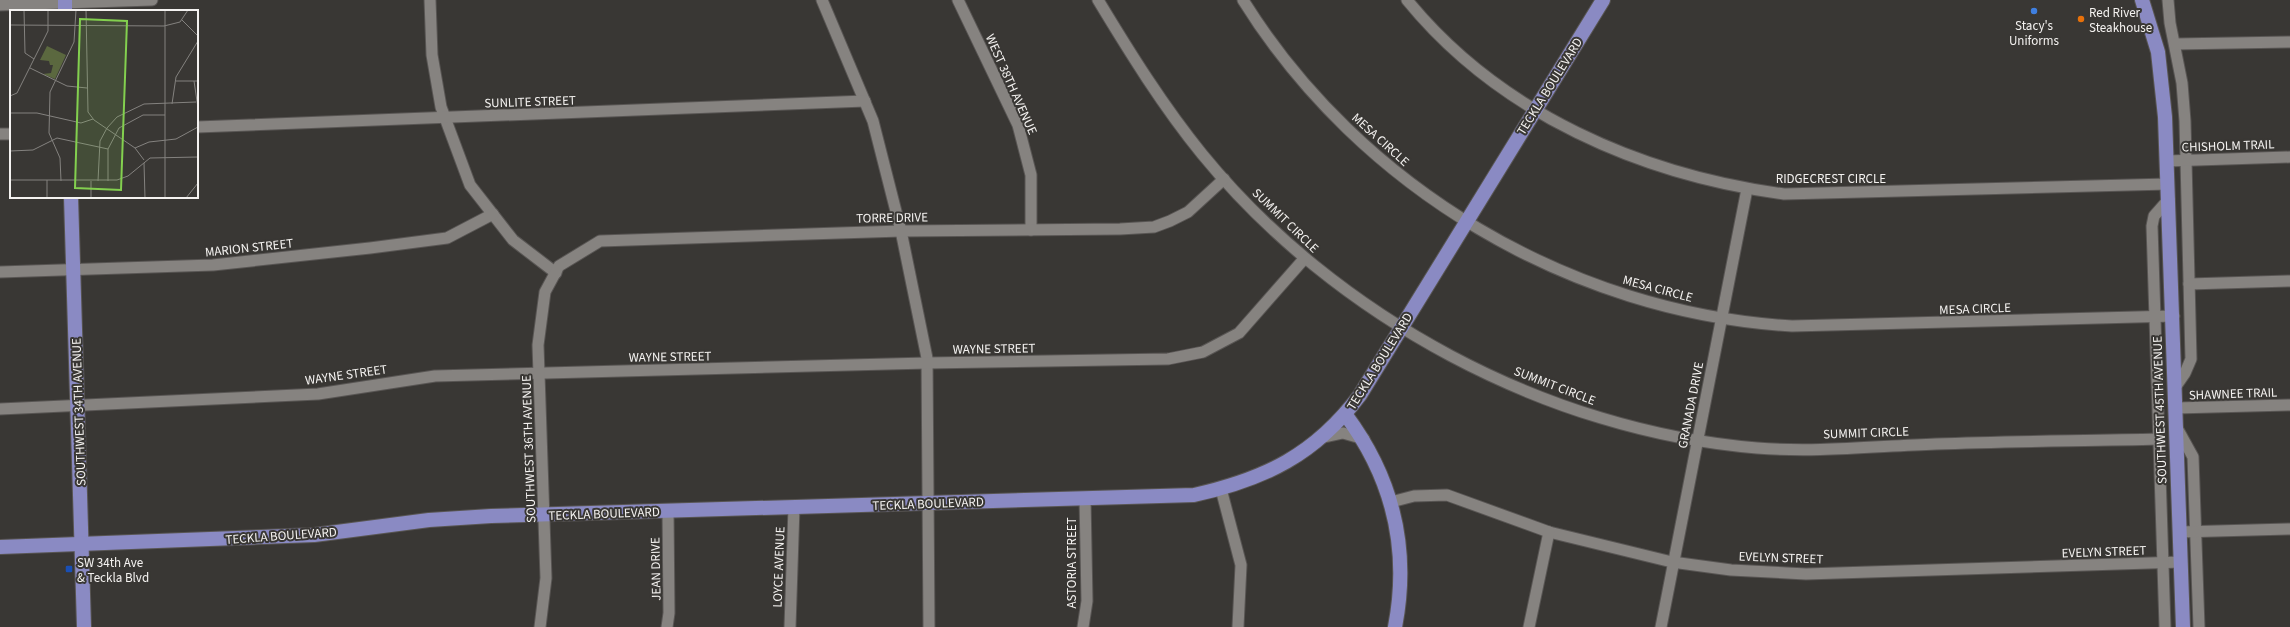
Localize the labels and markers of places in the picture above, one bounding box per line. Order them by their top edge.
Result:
place label: Red River Steakhouse [2089,4,2152,37]
marker: Stacy's Uniforms [2029,6,2039,16]
marker: Red River Steakhouse [2076,14,2086,24]
place label: Stacy's Uniforms [2009,17,2060,50]
place label: SW 34th Ave & Teckla Blvd [77,554,149,587]
marker: SW 34th Ave & Teckla Blvd [64,564,74,574]

